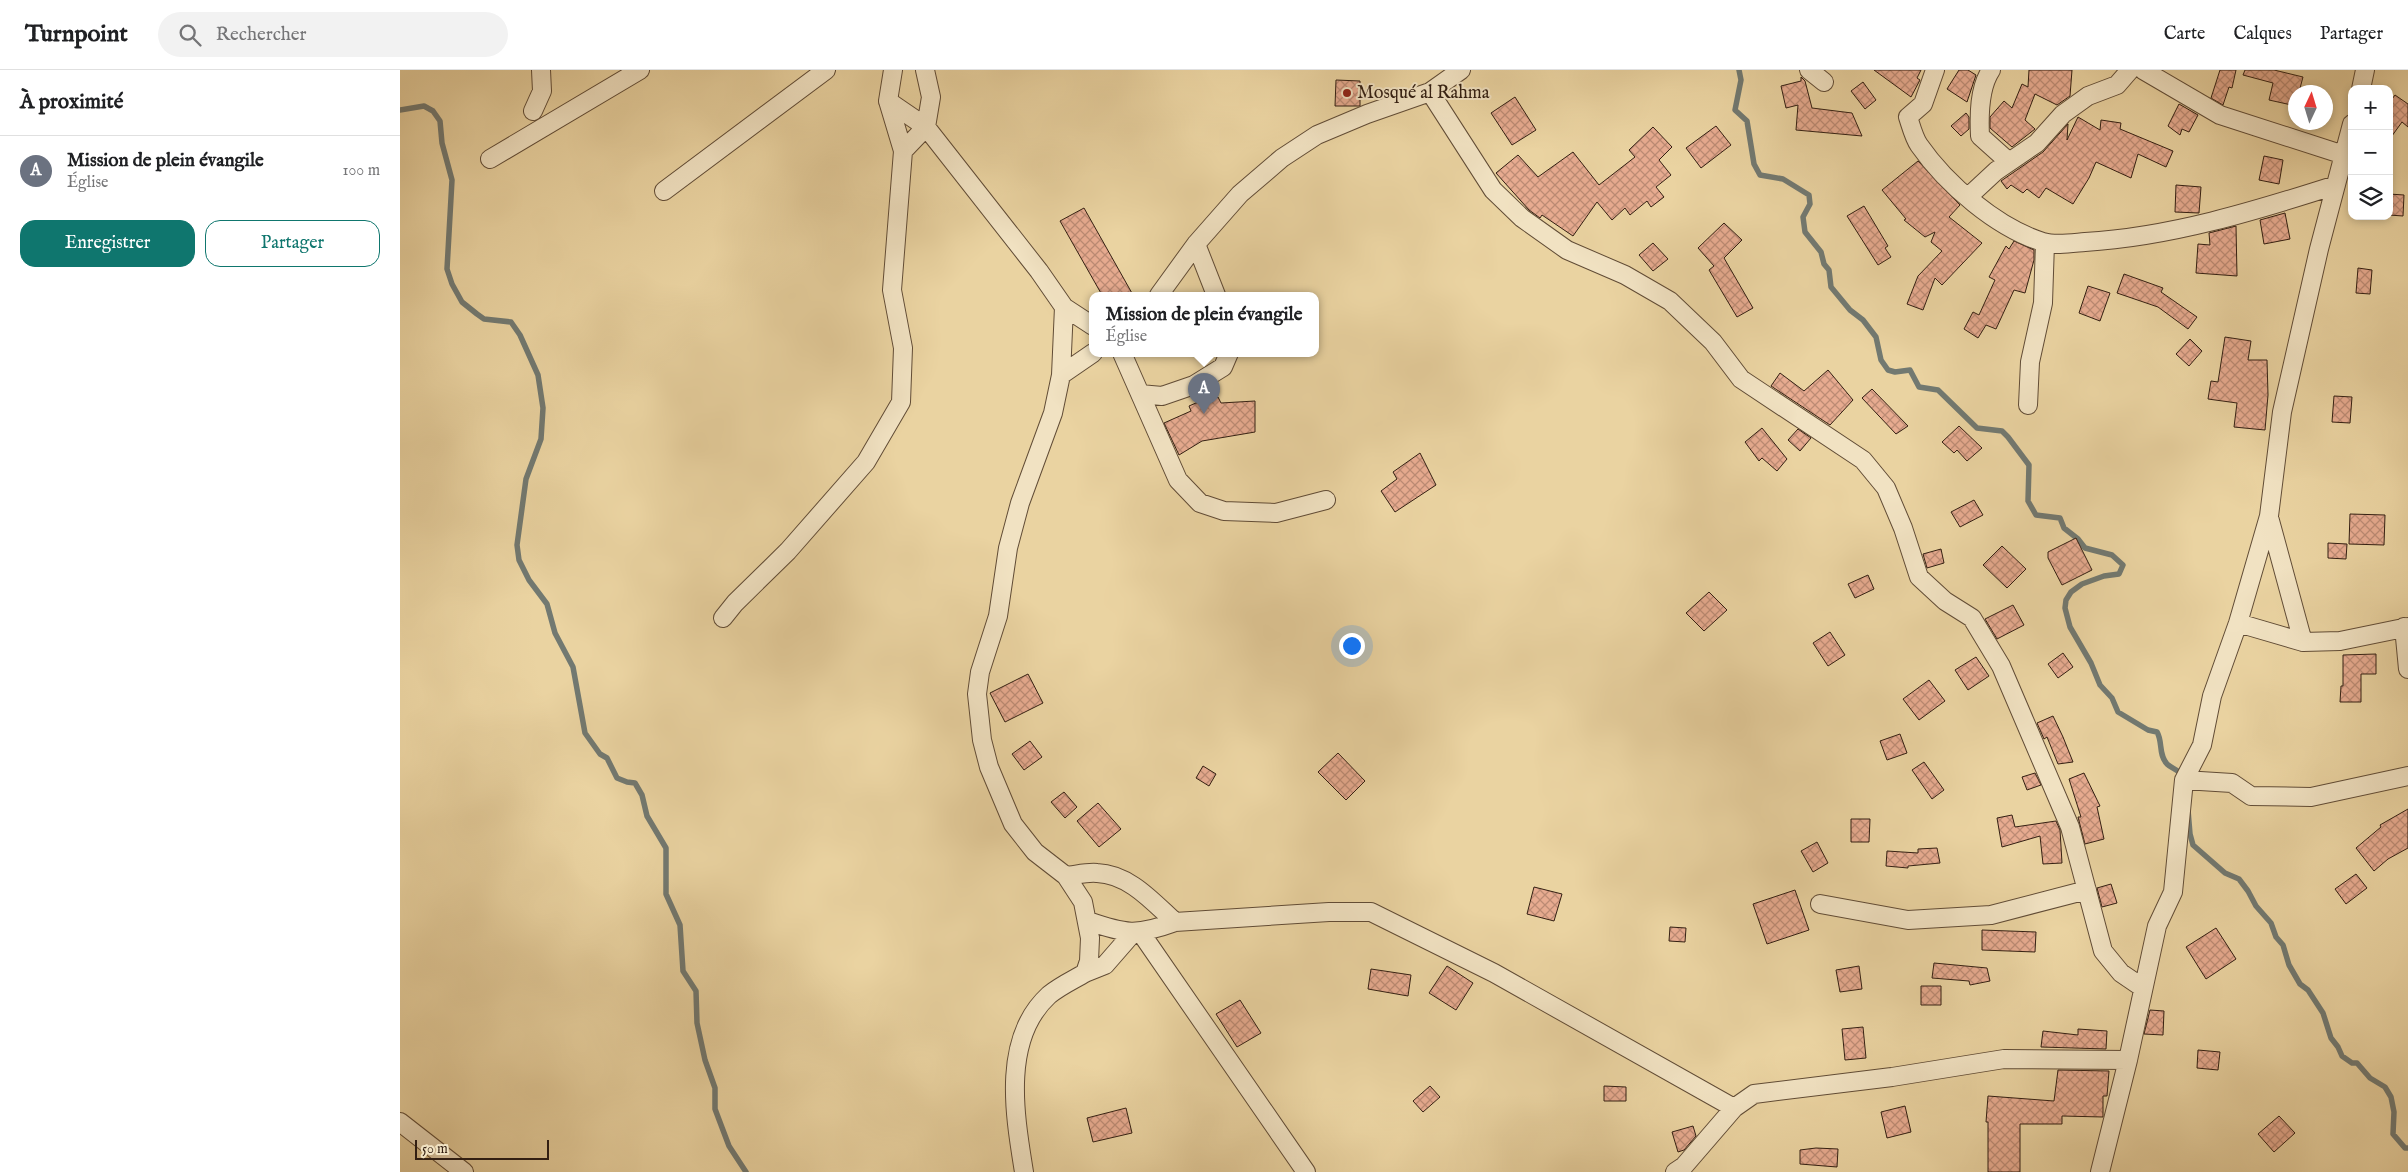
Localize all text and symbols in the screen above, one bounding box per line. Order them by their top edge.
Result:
search box [158,12,508,57]
text: Turnpoint [25,19,128,50]
icon: search [176,21,204,49]
text: Rechercher [216,23,307,47]
text: Carte [2164,23,2205,46]
text: Calques [2233,23,2292,46]
text: Partager [2320,23,2383,46]
place label: Mosqué al Rahma [1357,82,1490,105]
north arrow [2288,85,2333,130]
map controls [2348,85,2393,220]
button: + [2348,85,2393,130]
marker: Mosqué al Rahma [1341,87,1353,99]
text: À proximité [20,89,123,116]
button: − [2348,130,2393,175]
text: Mission de plein évangile [67,149,264,173]
text: A [31,161,41,181]
text: 100 m [343,161,380,181]
text: Église [67,173,108,193]
button: layers [2348,175,2393,220]
button: Enregistrer [20,220,195,267]
button: Partager [205,220,380,267]
popup [1089,292,1319,357]
text: Mission de plein évangile [1106,303,1302,327]
text: Église [1106,327,1147,347]
pin: A [1188,373,1220,414]
your location [1339,633,1365,659]
scale bar [415,1137,549,1160]
text: 50 m [422,1140,448,1158]

